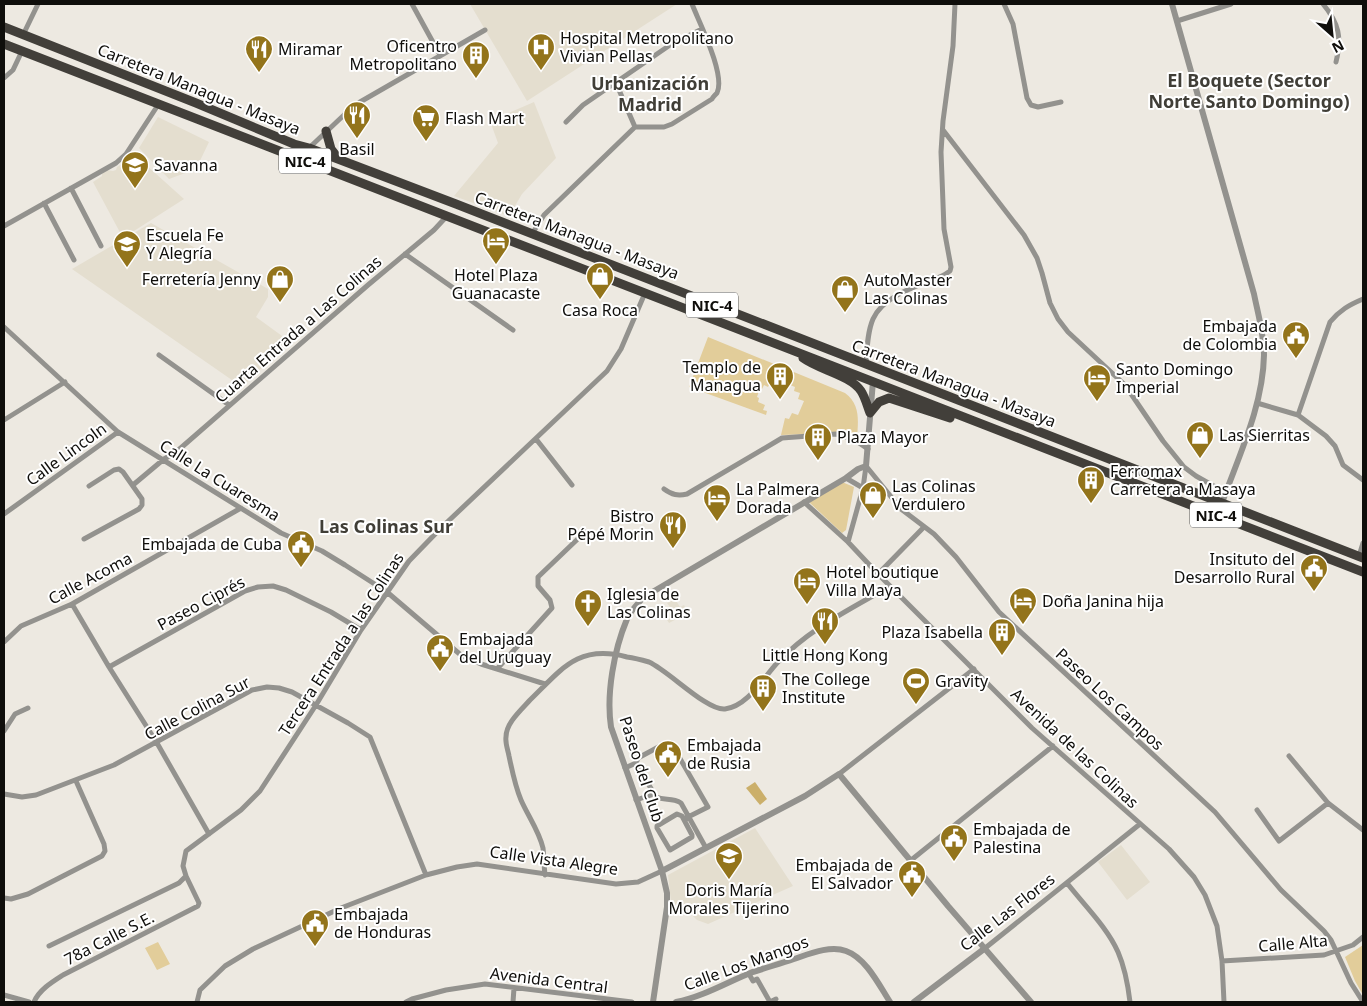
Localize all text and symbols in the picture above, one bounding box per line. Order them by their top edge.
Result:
north arrow [1307,10,1357,60]
place label: Hospital Metropolitano Vivian Pellas [560,27,734,67]
hospital icon: Hospital Metropolitano Vivian Pellas [526,32,556,71]
restaurant icon: Miramar [244,34,274,73]
place label: Oficentro Metropolitano [350,35,457,75]
text: N [1329,36,1348,58]
street label: Carretera Managua - Masaya [94,38,304,140]
place label: Miramar [278,38,343,60]
building icon: Oficentro Metropolitano [461,40,491,79]
district label: El Boquete (Sector Norte Santo Domingo) [1148,68,1350,113]
district label: Urbanización Madrid [591,71,709,116]
restaurant icon: Basil [342,100,372,139]
supermarket icon: Flash Mart [411,103,441,142]
place label: Flash Mart [445,107,524,129]
place label: Basil [339,138,375,160]
road number: NIC-4 [279,148,331,174]
school or university icon: Savanna [120,150,150,189]
place label: Savanna [154,154,218,176]
street label: Carretera Managua - Masaya [472,186,682,284]
place label: Escuela Fe Y Alegría [146,224,224,264]
hotel icon: Hotel Plaza Guanacaste [481,226,511,265]
school or university icon: Escuela Fe Y Alegría [112,229,142,268]
street label: Cuarta Entrada a Las Colinas [210,250,386,408]
shop icon: Casa Roca [585,261,615,300]
shop icon: Ferretería Jenny [265,264,295,303]
place label: Hotel Plaza Guanacaste [452,264,540,304]
place label: Ferretería Jenny [142,268,262,290]
place label: AutoMaster Las Colinas [864,269,953,309]
shop icon: AutoMaster Las Colinas [830,274,860,313]
road number: NIC-4 [686,292,738,318]
place label: Casa Roca [562,299,638,321]
place label: Embajada de Colombia [1182,315,1277,355]
public building icon: Embajada de Colombia [1281,320,1311,359]
street label: Carretera Managua - Masaya [849,334,1059,432]
place label: Templo de Managua [683,356,761,396]
place label: Santo Domingo Imperial [1116,358,1233,398]
building icon: Templo de Managua [765,361,795,400]
hotel icon: Santo Domingo Imperial [1082,363,1112,402]
street label: Calle Lincoln [21,417,111,491]
shop icon: Las Sierritas [1185,420,1215,459]
building icon: Plaza Mayor [803,422,833,461]
place label: Las Sierritas [1219,424,1310,446]
place label: Plaza Mayor [837,426,929,448]
street label: Calle La Cuaresma [156,434,284,526]
place label: Ferromax Carretera a Masaya [1110,460,1256,500]
building icon: Ferromax Carretera a Masaya [1076,465,1106,504]
place label: Las Colinas Verdulero [892,475,976,515]
place label: La Palmera Dorada [736,478,820,518]
shop icon: Las Colinas Verdulero [858,480,888,519]
hotel icon: La Palmera Dorada [702,483,732,522]
road number: NIC-4 [1190,502,1242,528]
place label: Bistro Pépé Morin [567,505,654,545]
restaurant icon: Bistro Pépé Morin [658,510,688,549]
district label: Las Colinas Sur [319,514,453,538]
public building icon: Embajada de Cuba [286,529,316,568]
place label: Embajada de Cuba [141,533,282,555]
street label: Calle Acoma [44,547,136,609]
street label: Tercera Entrada a las Colinas [273,548,409,740]
place label: Insituto del Desarrollo Rural [1174,548,1295,588]
public building icon: Insituto del Desarrollo Rural [1299,553,1329,592]
place label: Hotel boutique Villa Maya [826,561,939,601]
hotel icon: Hotel boutique Villa Maya [792,566,822,605]
street label: Paseo Ciprés [153,571,249,635]
place label: Iglesia de Las Colinas [607,583,691,623]
hotel icon: Doña Janina hija [1008,586,1038,625]
church icon: Iglesia de Las Colinas [573,588,603,627]
place label: Doña Janina hija [1042,590,1164,612]
restaurant icon: Little Hong Kong [810,606,840,645]
building icon: Plaza Isabella [987,617,1017,656]
place label: Plaza Isabella [881,621,983,643]
place label: Embajada del Uruguay [459,628,552,668]
public building icon: Embajada del Uruguay [425,633,455,672]
street label: Paseo Los Campos [1051,643,1169,755]
place label: Little Hong Kong [762,644,888,666]
sports icon: Gravity [901,666,931,705]
place label: The College Institute [782,668,870,708]
place label: Gravity [935,670,989,692]
street label: Calle Colina Sur [140,671,254,745]
building icon: The College Institute [748,673,778,712]
street label: Avenida de las Colinas [1006,683,1144,813]
street label: Paseo del Club [614,713,670,825]
place label: Embajada de Rusia [687,734,762,774]
public building icon: Embajada de Rusia [653,739,683,778]
place label: Embajada de Palestina [973,818,1071,858]
public building icon: Embajada de Palestina [939,823,969,862]
street label: Calle Vista Alegre [488,840,620,880]
school or university icon: Doris María Morales Tijerino [714,841,744,880]
place label: Embajada de El Salvador [795,854,893,894]
public building icon: Embajada de El Salvador [897,859,927,898]
street label: Calle Las Flores [955,868,1059,956]
place label: Doris María Morales Tijerino [669,879,789,919]
place label: Embajada de Honduras [334,903,431,943]
street label: 78a Calle S.E. [60,906,158,970]
public building icon: Embajada de Honduras [300,908,330,947]
street label: Calle Alta [1257,929,1329,957]
street label: Calle Los Mangos [681,930,811,996]
street label: Avenida Central [489,962,609,998]

